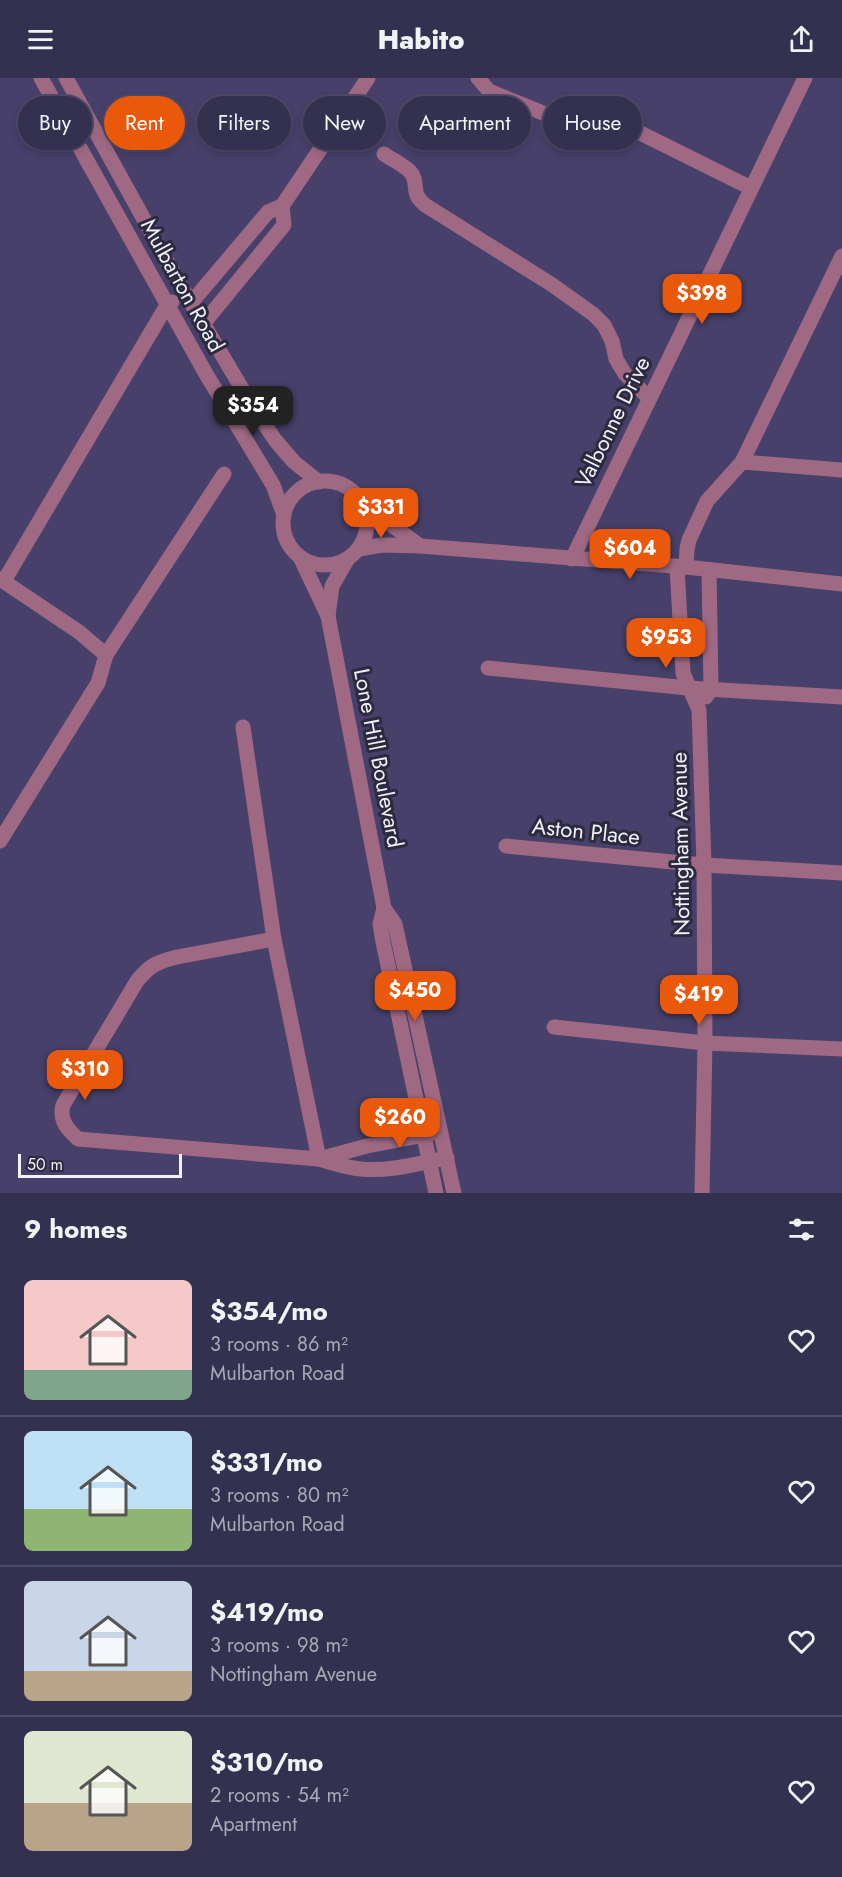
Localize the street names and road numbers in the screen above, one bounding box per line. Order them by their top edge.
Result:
street label: Mulbarton Road [133,213,233,357]
street label: Valbonne Drive [566,351,658,493]
street label: Lone Hill Boulevard [346,666,412,850]
street label: Nottingham Avenue [662,752,698,936]
street label: Aston Place [530,809,642,853]

